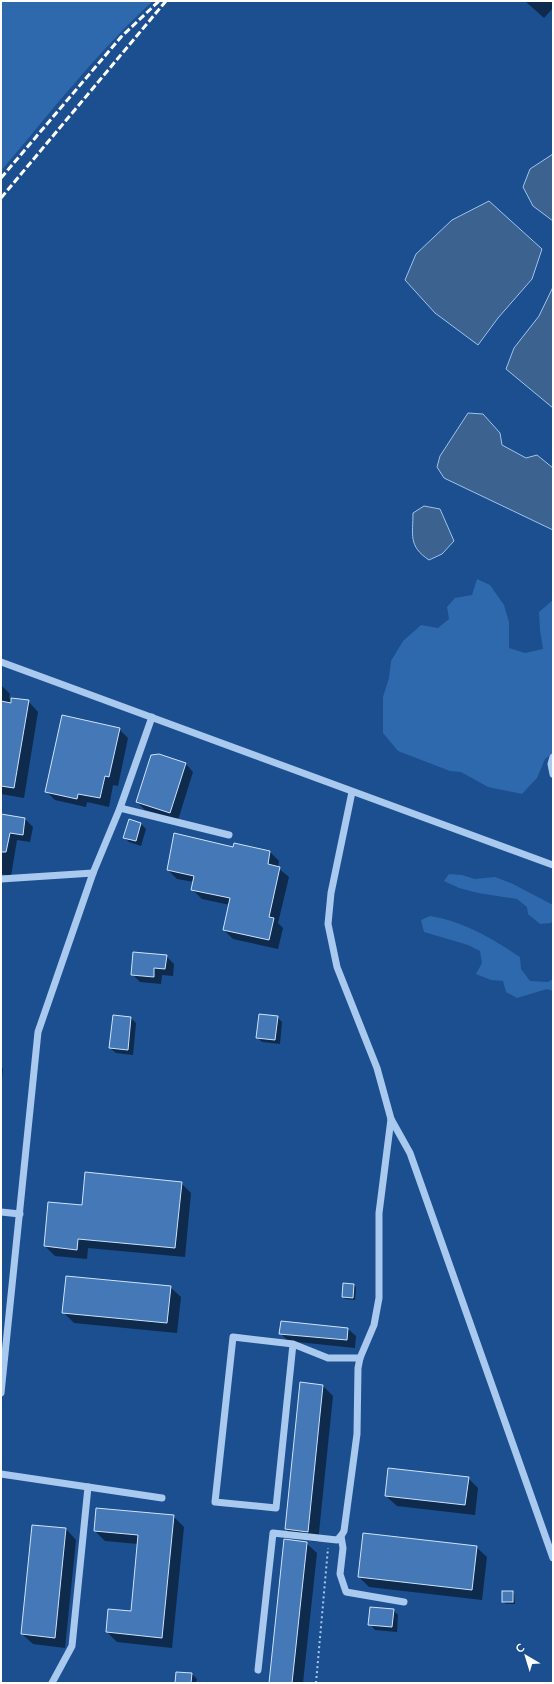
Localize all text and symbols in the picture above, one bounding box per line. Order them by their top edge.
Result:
north arrow [506,1636,546,1676]
text: С [513,1640,527,1655]

